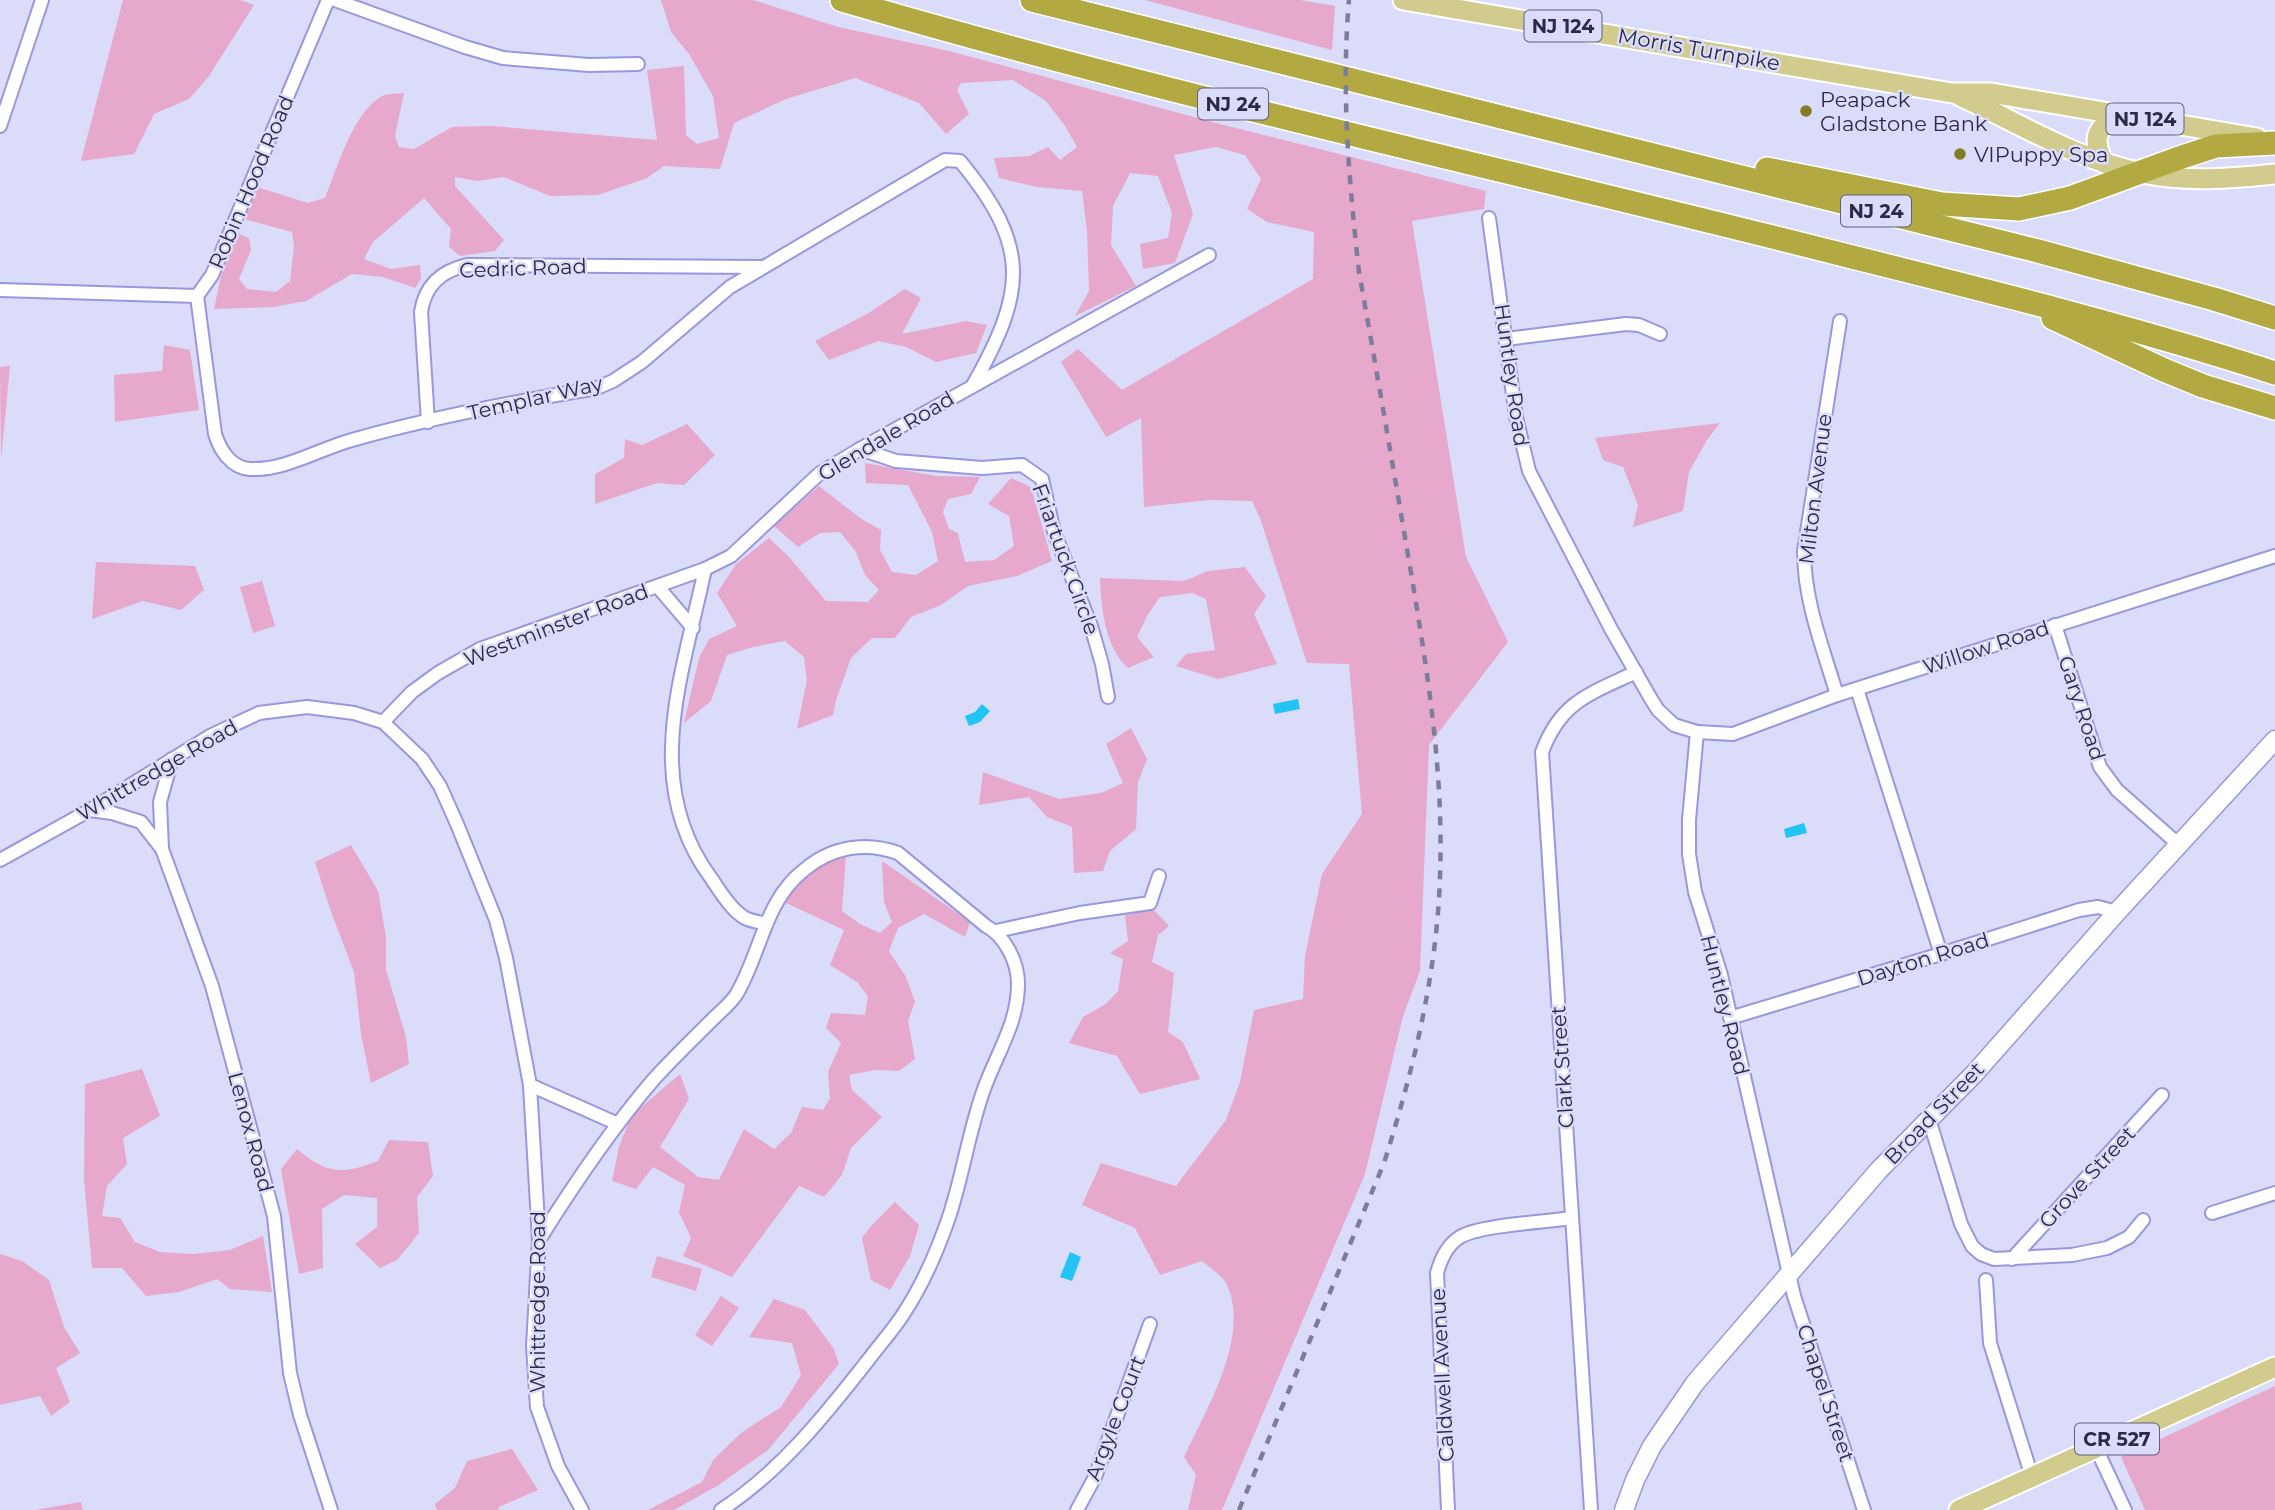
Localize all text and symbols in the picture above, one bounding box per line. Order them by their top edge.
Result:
road number: NJ 124 [1524,10,1602,42]
street label: Morris Turnpike [1616,22,1782,76]
place label: Peapack Gladstone Bank [1820,87,1988,136]
road number: NJ 24 [1198,88,1268,120]
street label: Robin Hood Road [203,92,299,272]
marker: Peapack Gladstone Bank [1798,103,1814,119]
road number: NJ 124 [2106,104,2184,134]
place label: VIPuppy Spa [1974,142,2108,167]
marker: VIPuppy Spa [1952,146,1968,162]
road number: NJ 24 [1841,196,1911,226]
street label: Cedric Road [459,253,587,283]
street label: Huntley Road [1490,302,1534,448]
street label: Templar Way [465,370,605,426]
street label: Glendale Road [813,386,959,486]
street label: Milton Avenue [1793,412,1837,566]
street label: Friartuck Circle [1027,480,1105,638]
street label: Westminster Road [460,578,652,672]
street label: Willow Road [1920,615,2052,679]
street label: Gary Road [2053,652,2111,764]
street label: Whittredge Road [72,714,242,826]
street label: Dayton Road [1854,927,1992,991]
street label: Huntley Road [1695,932,1755,1078]
street label: Clark Street [1545,1005,1579,1129]
street label: Broad Street [1879,1057,1989,1169]
street label: Lenox Road [223,1069,279,1195]
street label: Grove Street [2034,1121,2140,1233]
street label: Whittredge Road [525,1211,550,1393]
street label: Caldwell Avenue [1425,1288,1459,1462]
street label: Chapel Street [1792,1321,1860,1465]
street label: Argyle Court [1080,1352,1150,1484]
road number: CR 527 [2075,1424,2159,1455]

